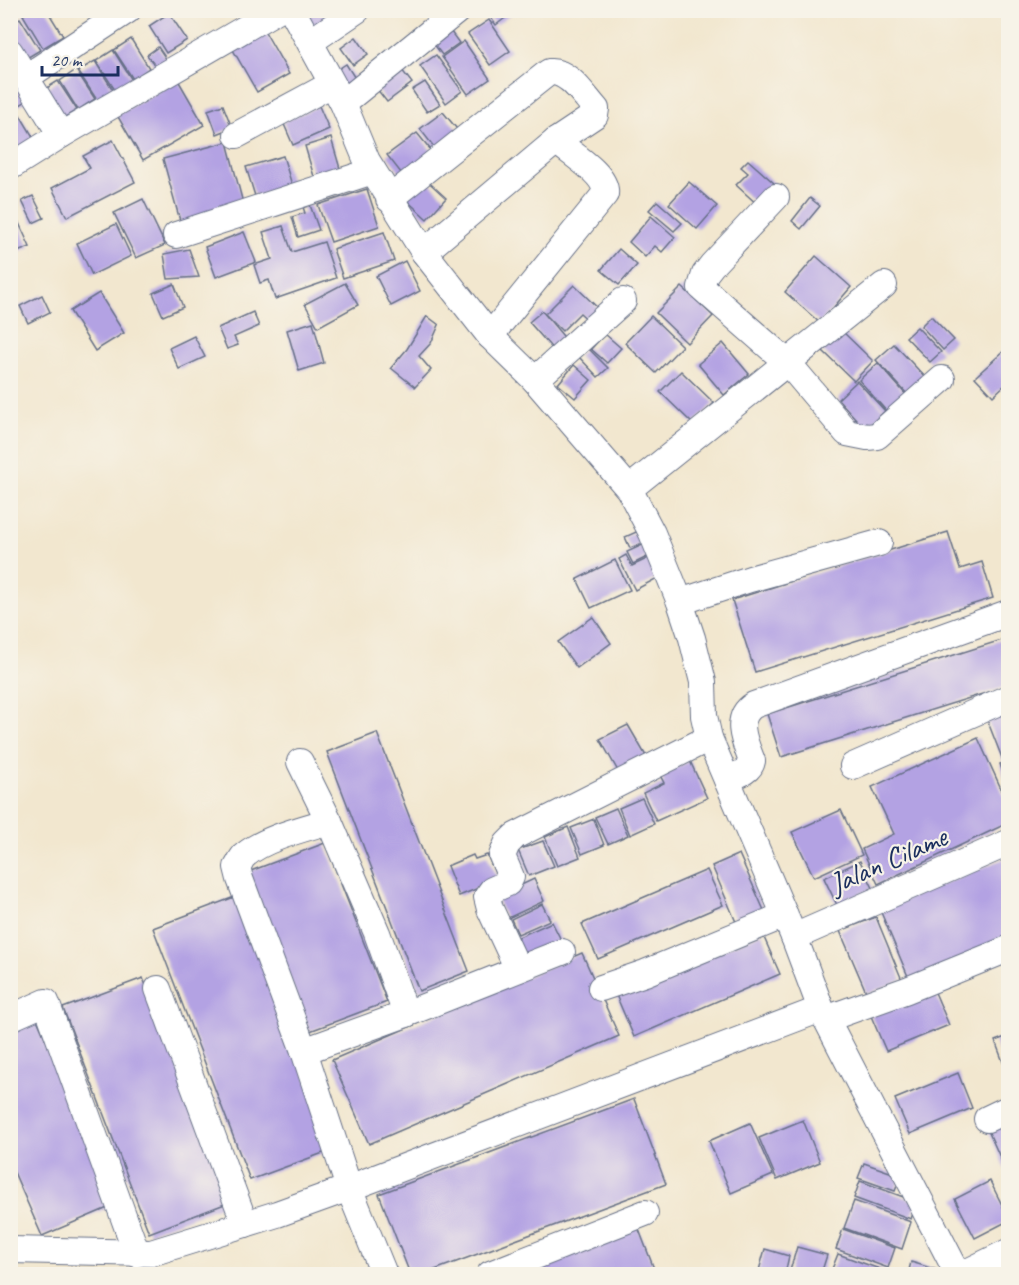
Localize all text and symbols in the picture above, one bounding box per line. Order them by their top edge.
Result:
scale bar [42,39,118,77]
text: 20 m [51,49,84,71]
street label: Jalan Cilame [822,816,955,904]

